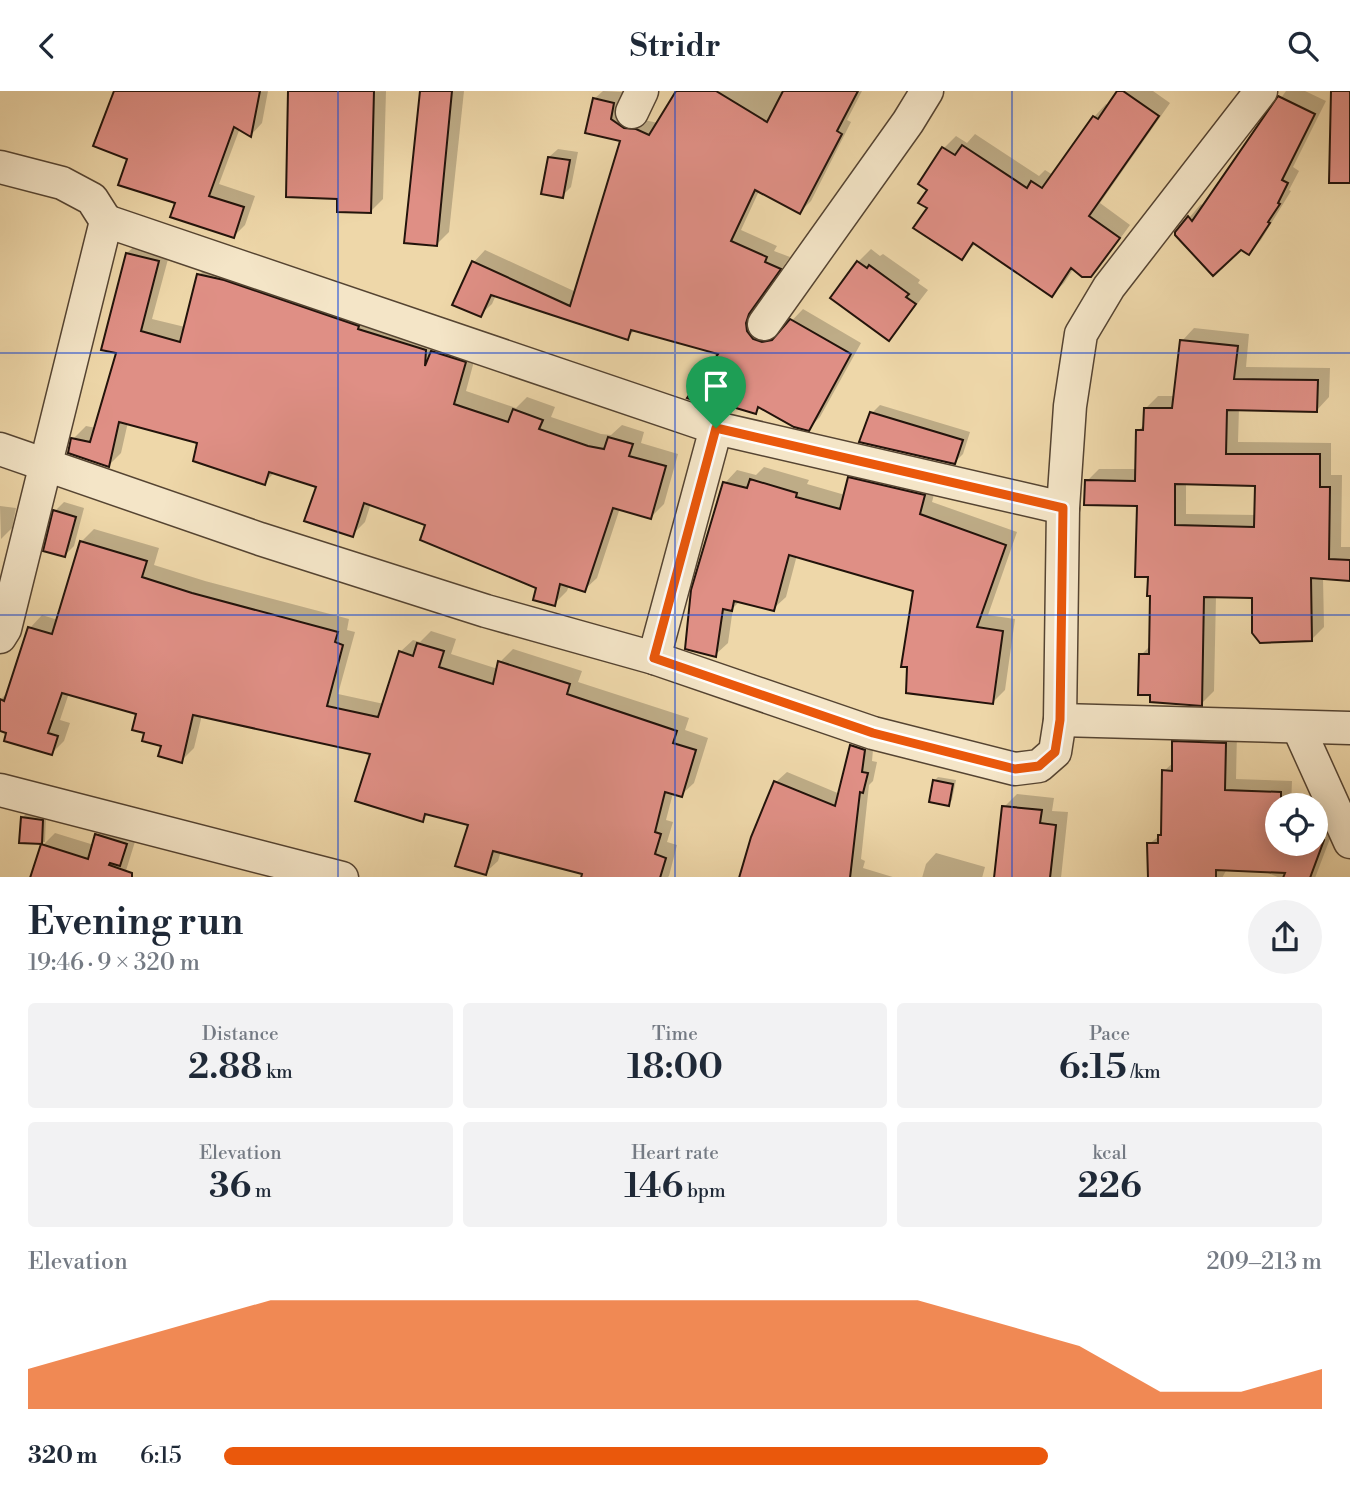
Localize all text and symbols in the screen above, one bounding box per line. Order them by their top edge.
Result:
text: Stridr [629,26,721,66]
icon: back [28,27,66,65]
icon: search [1284,27,1322,65]
pin [686,356,746,428]
icon: arrive [697,367,735,405]
map controls [1265,793,1328,856]
button: locate [1265,793,1328,856]
text: Evening run [28,899,243,946]
button: share [1248,900,1322,974]
text: 19:46 · 9 × 320 m [28,949,200,977]
text: Distance [202,1022,279,1046]
text: Time [652,1022,698,1046]
text: Pace [1089,1022,1130,1046]
text: 2.88 [188,1046,262,1089]
text: 18:00 [627,1046,723,1089]
text: 6:15 [1059,1046,1127,1089]
text: km [262,1060,293,1084]
text: /km [1127,1060,1161,1084]
text: Elevation [199,1141,281,1165]
text: Heart rate [631,1141,719,1165]
text: kcal [1092,1141,1127,1165]
text: 36 [209,1165,251,1208]
text: 146 [624,1165,683,1208]
text: 226 [1078,1165,1142,1208]
text: m [251,1179,272,1203]
text: bpm [683,1179,726,1203]
text: Elevation [28,1248,128,1276]
text: 209–213 m [1206,1248,1322,1276]
text: 320 m [28,1442,98,1470]
text: 6:15 [140,1442,182,1470]

